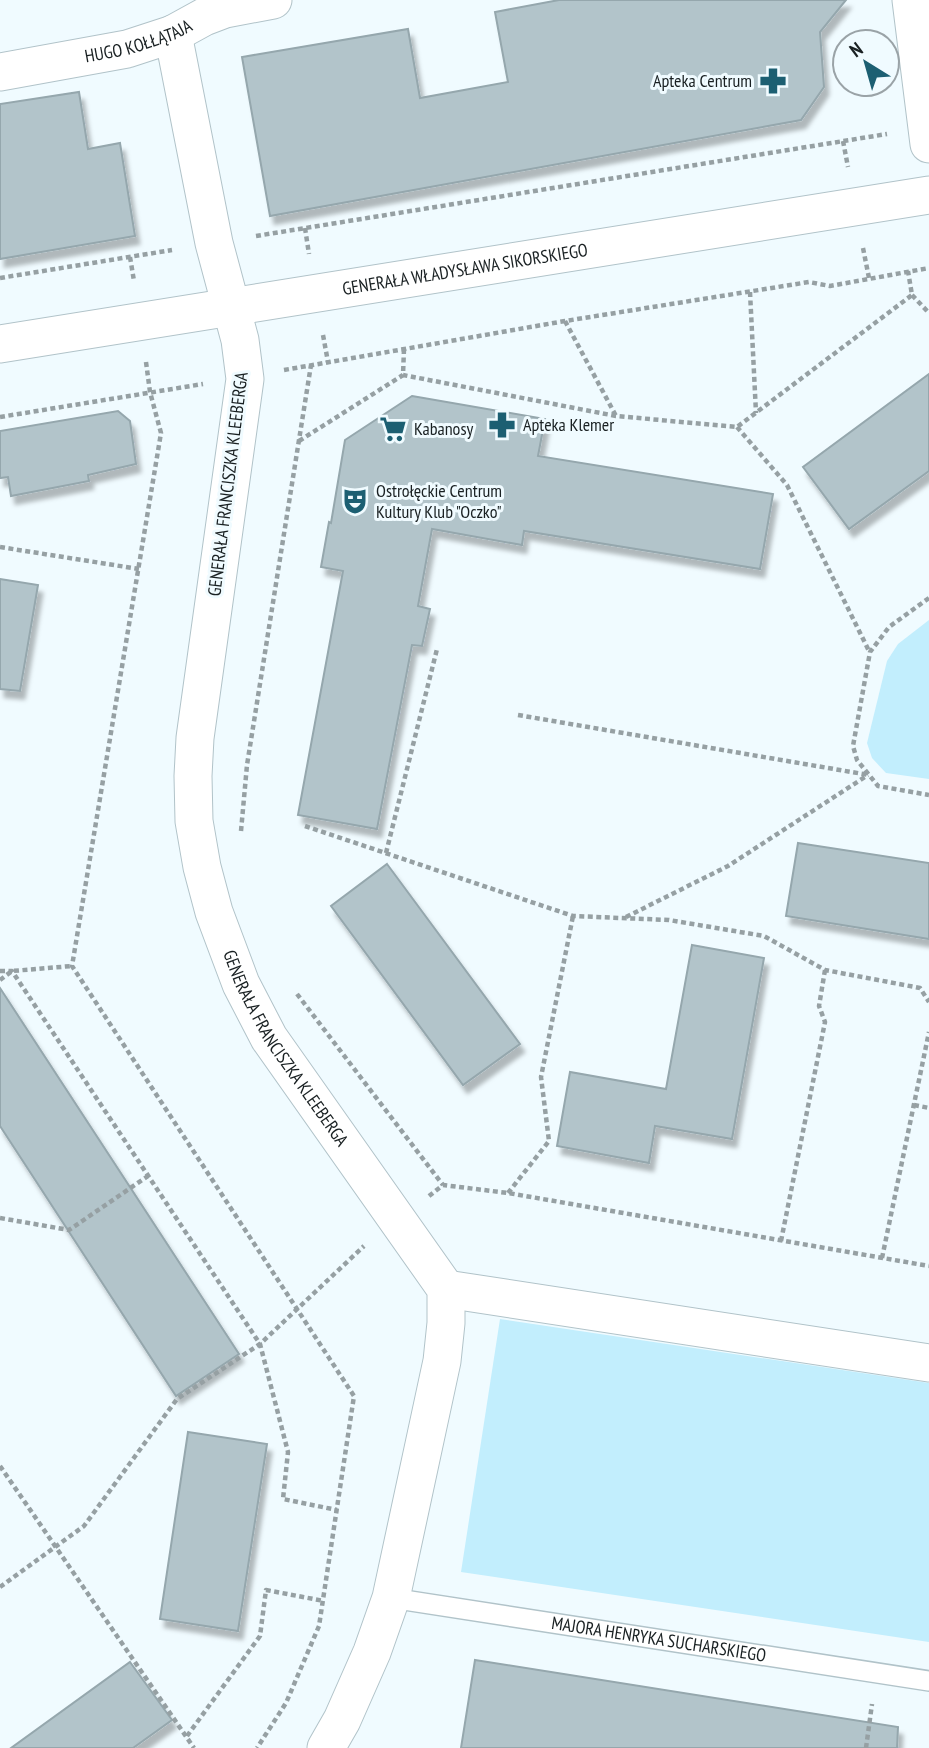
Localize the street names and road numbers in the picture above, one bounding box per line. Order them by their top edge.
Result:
street label: HUGO KOŁŁĄTAJA [83,14,196,67]
street label: GENERAŁA WŁADYSŁAWA SIKORSKIEGO [341,238,589,300]
street label: GENERAŁA FRANCISZKA KLEEBERGA [202,370,253,597]
street label: GENERAŁA FRANCISZKA KLEEBERGA [218,947,354,1151]
street label: MAJORA HENRYKA SUCHARSKIEGO [550,1611,768,1667]

